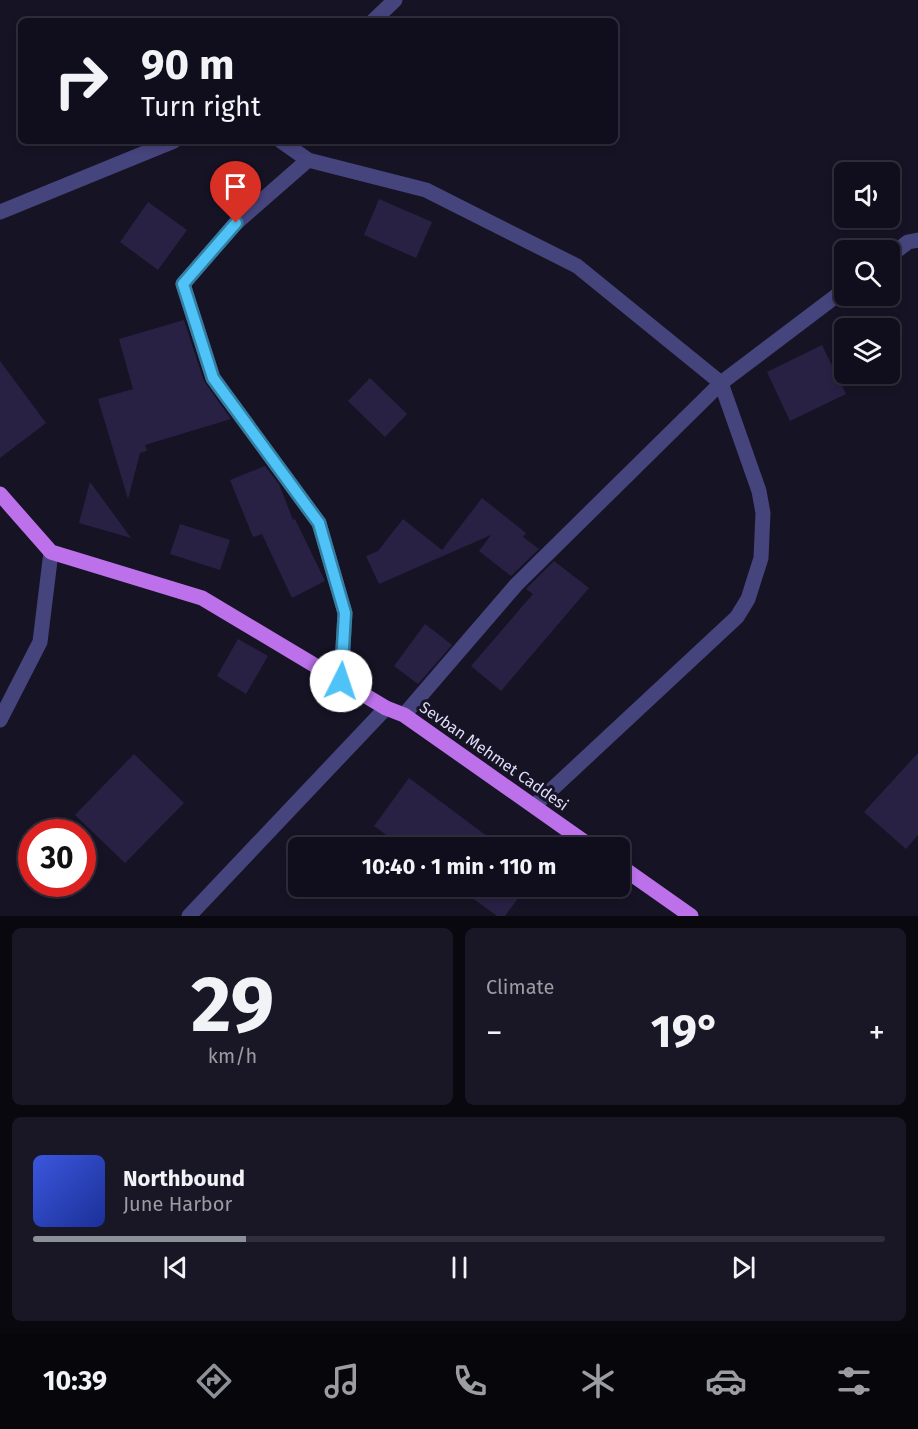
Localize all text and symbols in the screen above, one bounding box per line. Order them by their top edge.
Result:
text: 90 m [141,40,235,90]
icon: right [42,42,120,120]
text: Turn right [141,91,261,123]
pin [210,161,261,223]
map controls [834,162,900,384]
button: sound [834,162,900,228]
icon: arrive [219,170,252,203]
button: search [834,240,900,306]
button: layers [834,318,900,384]
position arrow [309,649,373,713]
street label: Sevban Mehmet Caddesi [416,697,572,815]
speed limit sign: 30 [18,819,96,897]
text: 10:40 · 1 min · 110 m [362,853,556,880]
text: 29 [191,958,274,1052]
text: Climate [486,975,554,999]
text: 19° [651,1005,720,1059]
text: − [486,1013,503,1053]
text: + [869,1013,885,1053]
text: km/h [208,1044,257,1068]
text: Northbound [123,1165,245,1192]
text: June Harbor [123,1192,232,1216]
icon: previous [159,1251,192,1284]
icon: pause [443,1251,476,1284]
icon: next [727,1251,760,1284]
icon: directions [193,1360,235,1402]
icon: music [321,1360,363,1402]
icon: phone [449,1360,491,1402]
icon: climate [577,1360,619,1402]
icon: car [705,1360,747,1402]
icon: filters [833,1360,875,1402]
text: 10:39 [43,1365,107,1397]

